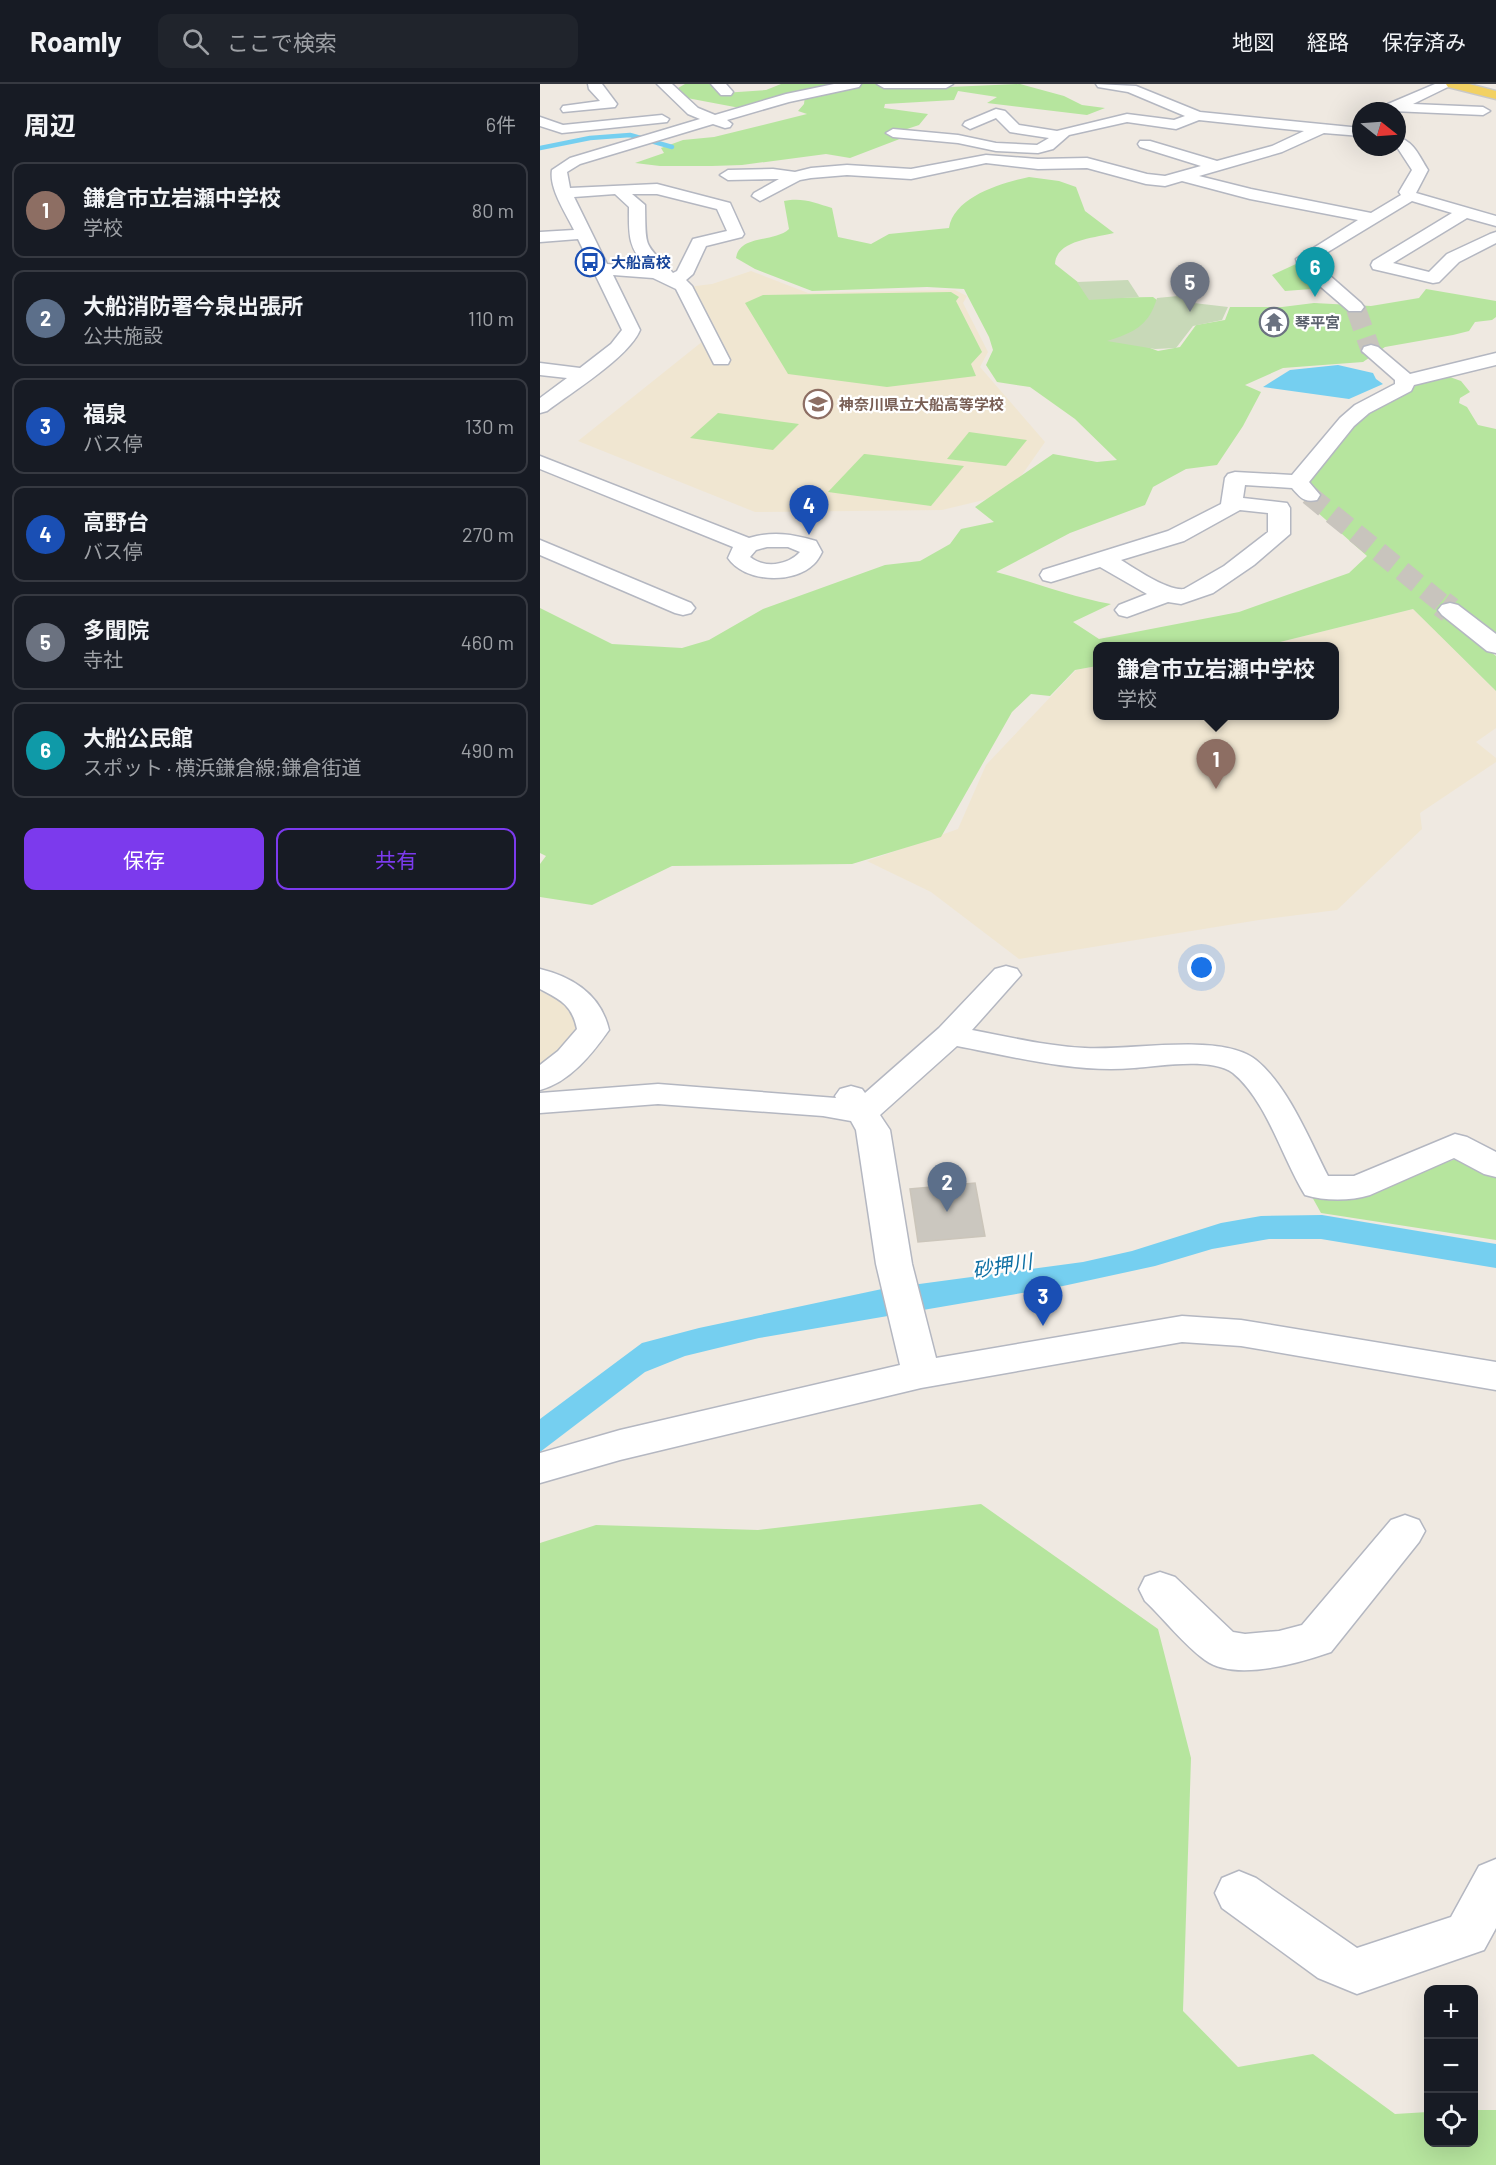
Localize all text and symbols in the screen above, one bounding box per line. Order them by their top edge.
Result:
search box [158,14,578,68]
text: Roamly [30,24,122,58]
icon: search [179,25,212,58]
text: ここで検索 [227,29,337,55]
text: 地図 [1232,29,1274,54]
text: 経路 [1307,29,1349,54]
text: 保存済み [1382,29,1466,54]
north arrow [1352,102,1406,156]
text: 周辺 [24,109,76,140]
text: 6件 [486,112,516,136]
text: 鎌倉市立岩瀬中学校 [83,184,281,210]
text: 1 [42,198,49,222]
text: 80 m [472,198,514,222]
text: 学校 [83,215,123,239]
bus stop icon: 大船高校 [574,246,606,278]
pin: 6 [1296,248,1334,297]
place label: 大船高校 [611,253,671,271]
pin: 5 [1170,262,1210,312]
text: 大船消防署今泉出張所 [83,292,303,318]
text: 2 [40,306,51,330]
text: 110 m [468,306,514,330]
temple icon: 琴平宮 [1258,306,1290,338]
place label: 琴平宮 [1295,313,1340,331]
text: 公共施設 [83,323,163,347]
school or university icon: 神奈川県立大船高等学校 [802,388,834,420]
place label: 神奈川県立大船高等学校 [838,395,1004,413]
text: 福泉 [83,400,127,426]
text: 3 [40,414,51,438]
text: 130 m [465,414,514,438]
text: バス停 [83,431,143,455]
pin: 4 [790,486,828,535]
text: 高野台 [83,508,149,534]
text: 4 [39,522,52,546]
text: 270 m [462,522,514,546]
text: バス停 [83,539,143,563]
text: 多聞院 [83,616,149,642]
text: 5 [40,630,51,654]
text: 460 m [461,630,514,654]
popup [1093,642,1339,720]
text: 寺社 [83,647,123,671]
text: 鎌倉市立岩瀬中学校 [1117,655,1315,681]
text: 学校 [1117,686,1157,710]
text: 大船公民館 [83,724,193,750]
text: 6 [40,738,51,762]
text: 490 m [461,738,514,762]
pin: 1 [1196,740,1236,789]
text: スポット · 横浜鎌倉線;鎌倉街道 [83,755,361,779]
button: 保存 [24,828,264,890]
button: 共有 [276,828,516,890]
your location [1187,953,1216,982]
pin: 2 [928,1162,966,1212]
water label: 砂押川 [970,1248,1035,1282]
pin: 3 [1024,1276,1062,1326]
map controls [1424,1985,1478,2147]
button: + [1424,1985,1478,2039]
button: − [1424,2039,1478,2093]
button: locate [1424,2093,1478,2147]

